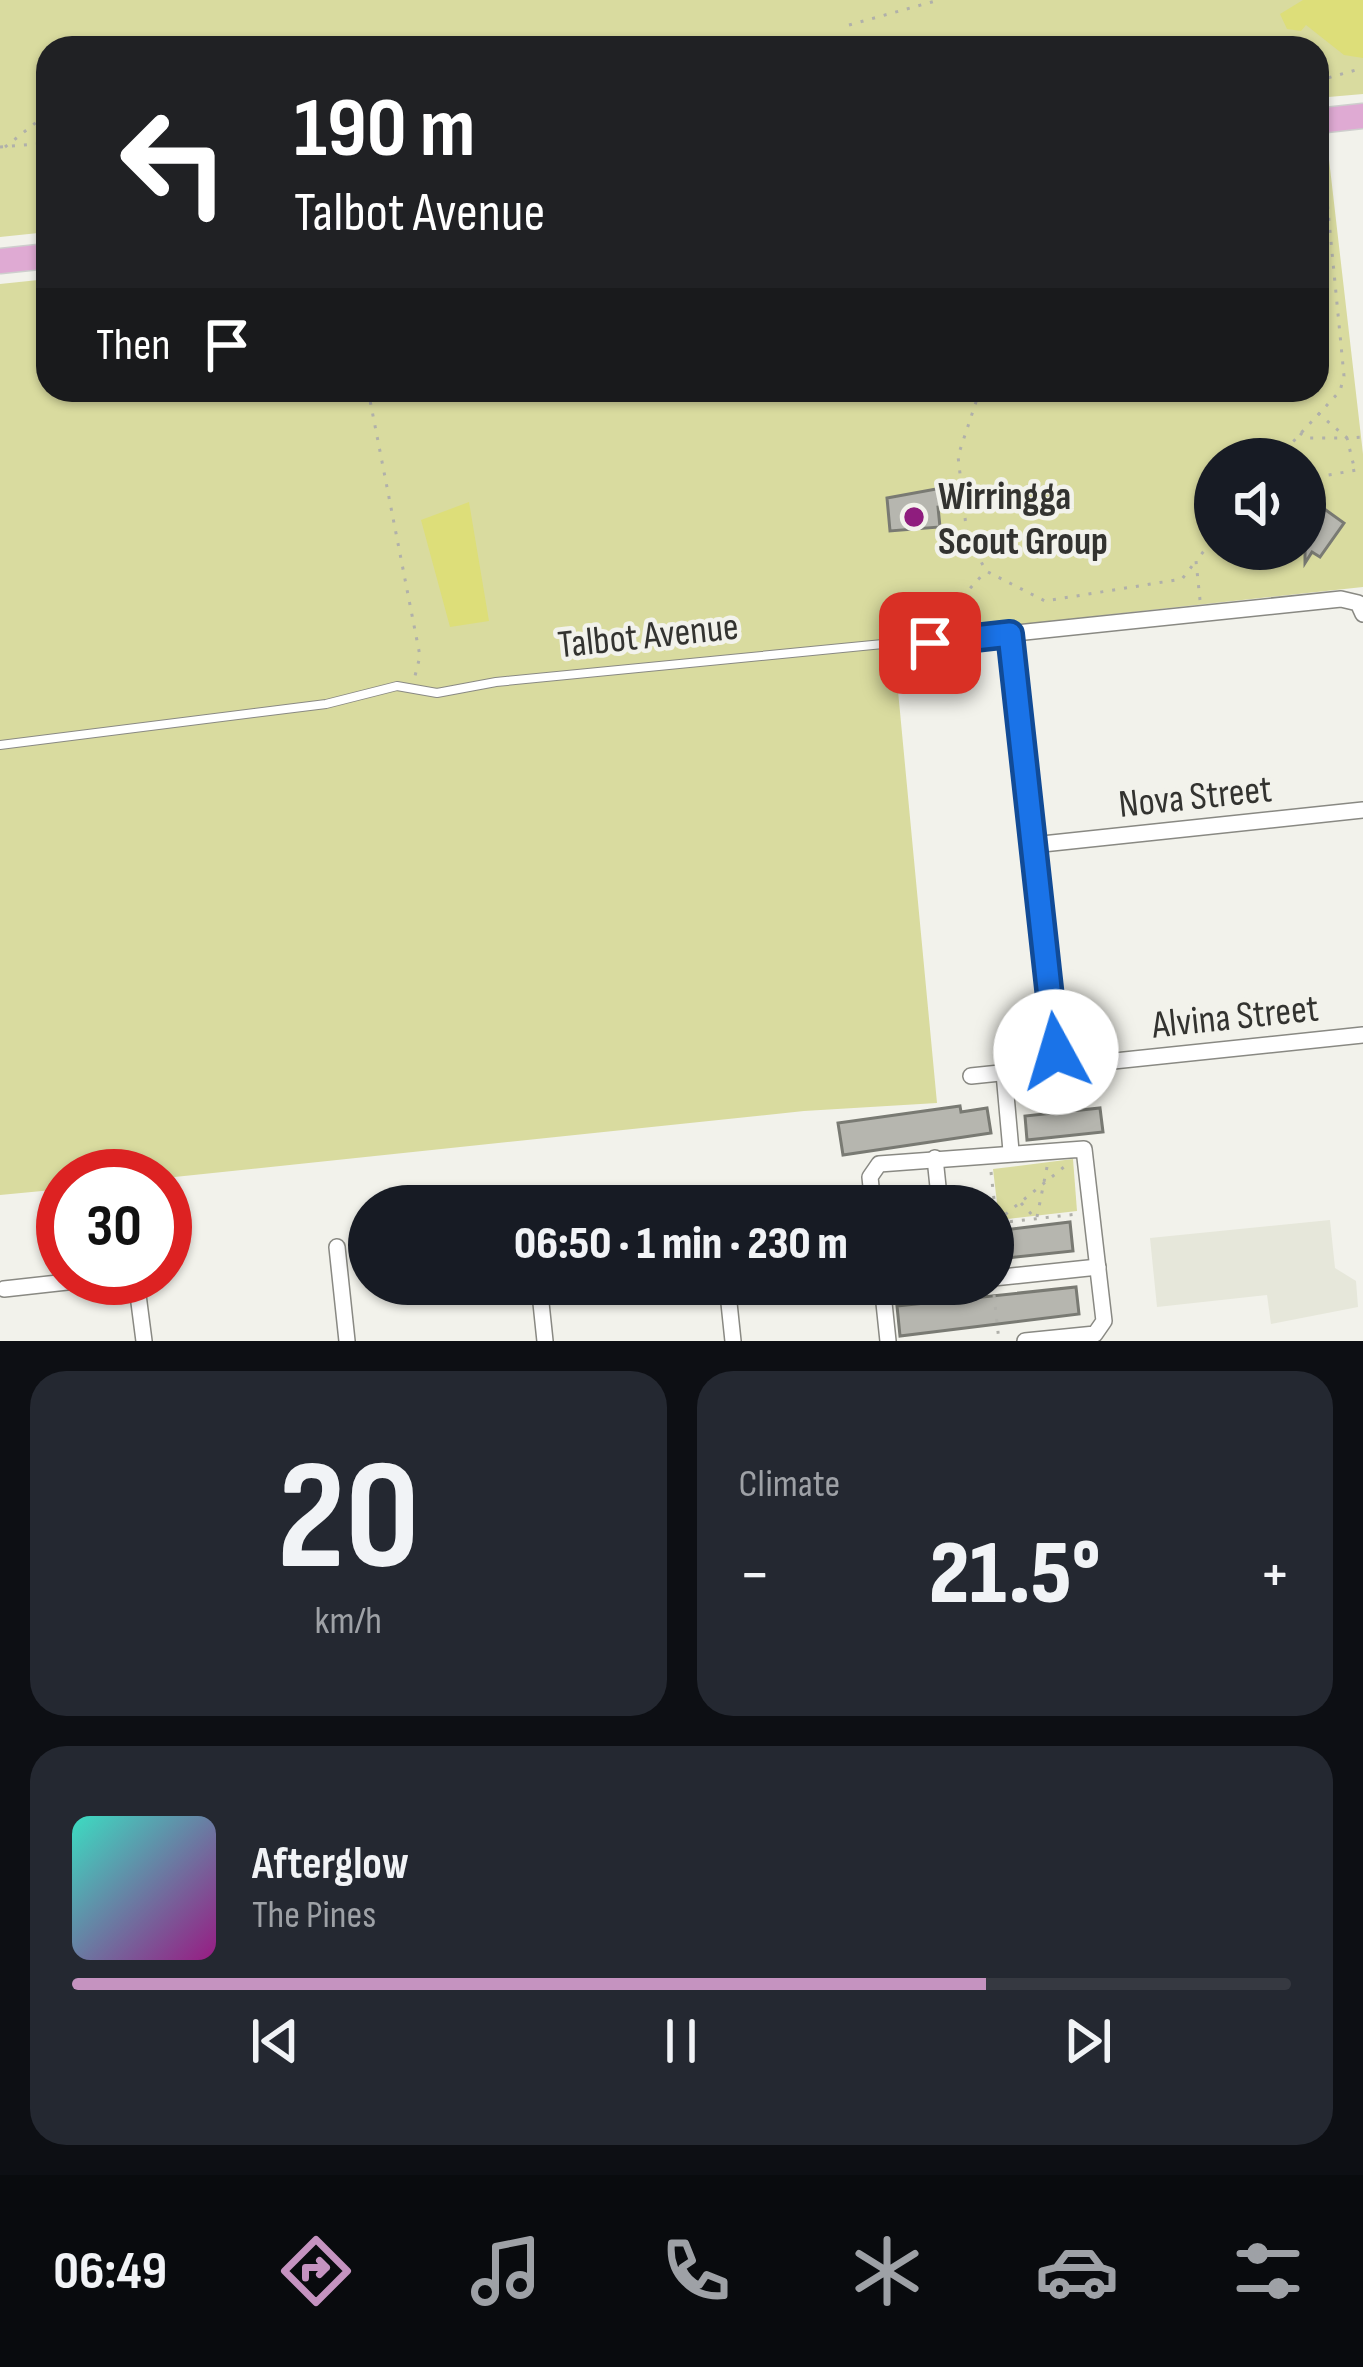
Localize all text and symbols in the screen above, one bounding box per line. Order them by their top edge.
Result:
text: 190 m [294,79,476,180]
icon: left [96,84,252,240]
text: Talbot Avenue [294,181,545,246]
icon: arrive [194,312,260,378]
text: Then [96,318,170,373]
map controls [1194,438,1326,570]
button: sound [1194,438,1326,570]
place label: Wirringga Scout Group [938,474,1108,566]
marker: Wirringga Scout Group [901,504,927,530]
pin [879,592,981,694]
street label: Talbot Avenue [556,604,741,669]
icon: arrive [897,610,963,676]
street label: Nova Street [1116,766,1274,829]
street label: Alvina Street [1149,985,1321,1050]
position arrow [993,989,1119,1115]
speed limit sign: 30 [36,1149,192,1305]
text: 06:50 · 1 min · 230 m [514,1217,848,1272]
text: 20 [277,1426,420,1613]
text: Climate [739,1461,840,1508]
text: 21.5° [929,1521,1100,1629]
text: − [739,1536,771,1615]
text: + [1259,1536,1291,1615]
text: km/h [315,1598,382,1645]
text: Afterglow [252,1837,409,1892]
text: The Pines [252,1892,376,1939]
icon: previous [242,2008,308,2074]
icon: pause [648,2008,714,2074]
icon: next [1055,2008,1121,2074]
icon: directions [274,2229,358,2313]
icon: music [464,2229,548,2313]
icon: phone [654,2229,738,2313]
icon: climate [845,2229,929,2313]
icon: car [1035,2229,1119,2313]
icon: filters [1226,2229,1310,2313]
text: 06:49 [53,2239,167,2304]

